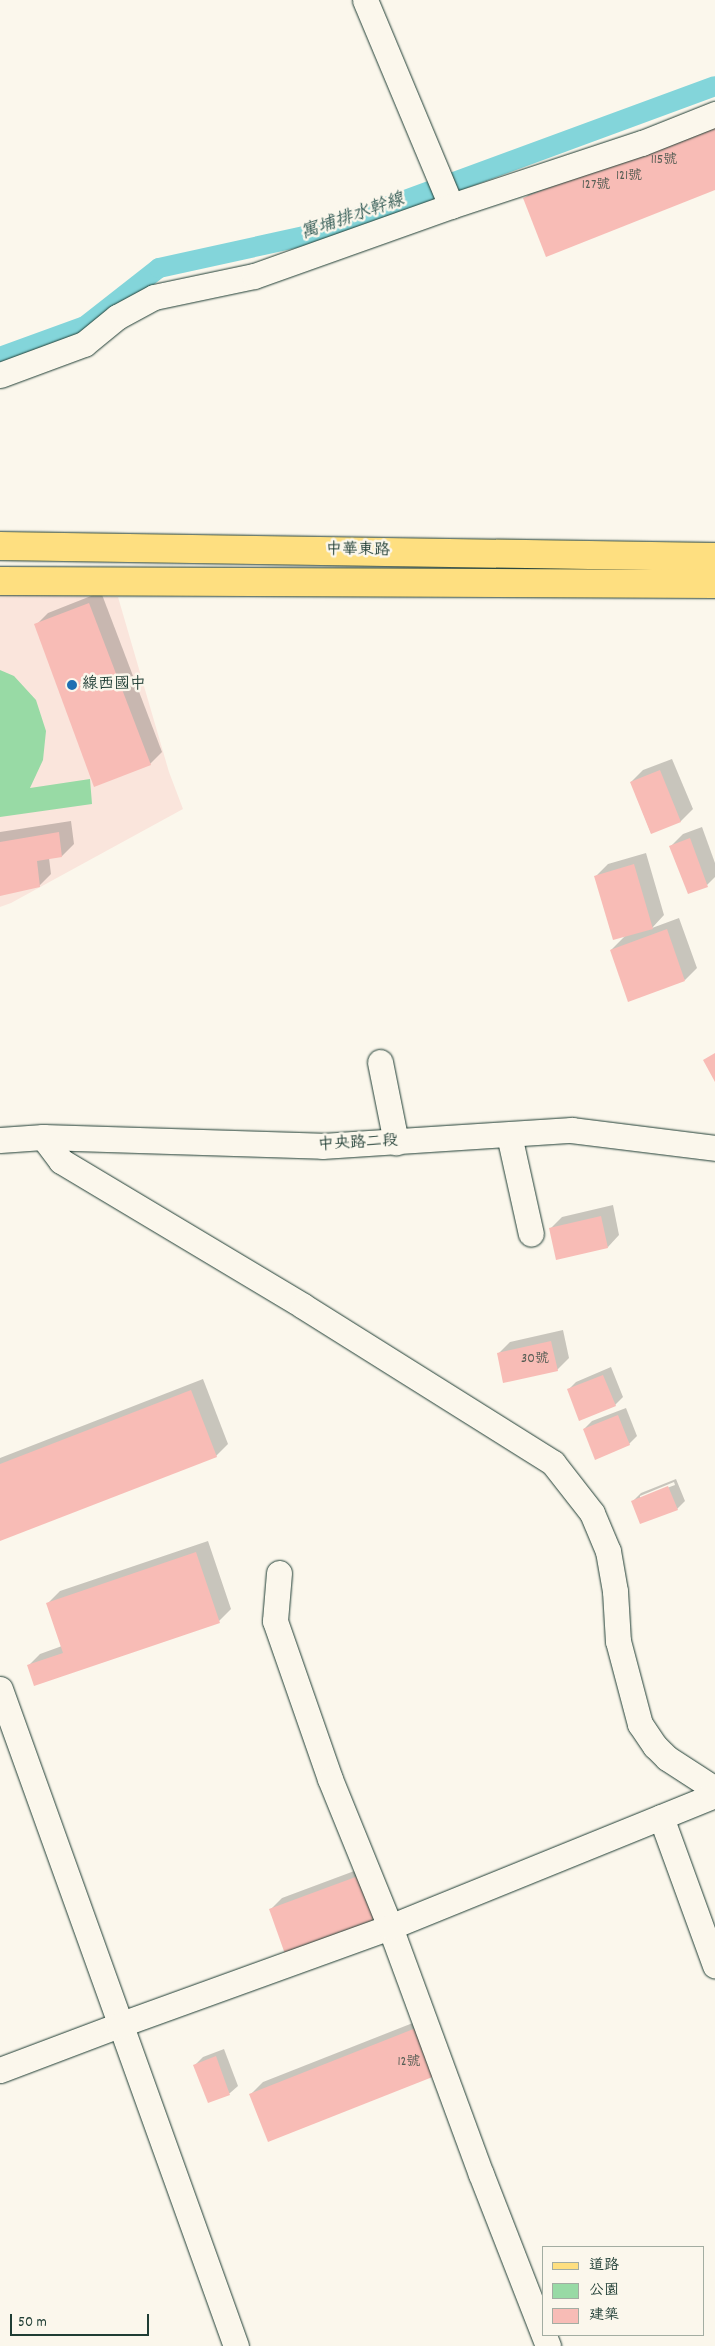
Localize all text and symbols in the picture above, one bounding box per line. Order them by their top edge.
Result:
house number: 115號 [651,152,677,168]
house number: 121號 [616,168,642,184]
house number: 127號 [582,177,610,193]
water label: 寓埔排水幹線 [298,190,408,246]
street label: 中華東路 [326,541,390,561]
place label: 線西國中 [82,675,146,695]
marker: 線西國中 [66,679,78,691]
street label: 中央路二段 [318,1132,398,1156]
house number: 30號 [521,1351,549,1367]
house number: 12號 [397,2054,421,2070]
legend [542,2246,705,2336]
text: 道路 [589,2255,619,2277]
text: 公園 [589,2280,619,2302]
scale bar [12,2304,151,2336]
text: 建築 [589,2305,619,2327]
text: 50 m [18,2312,47,2334]

